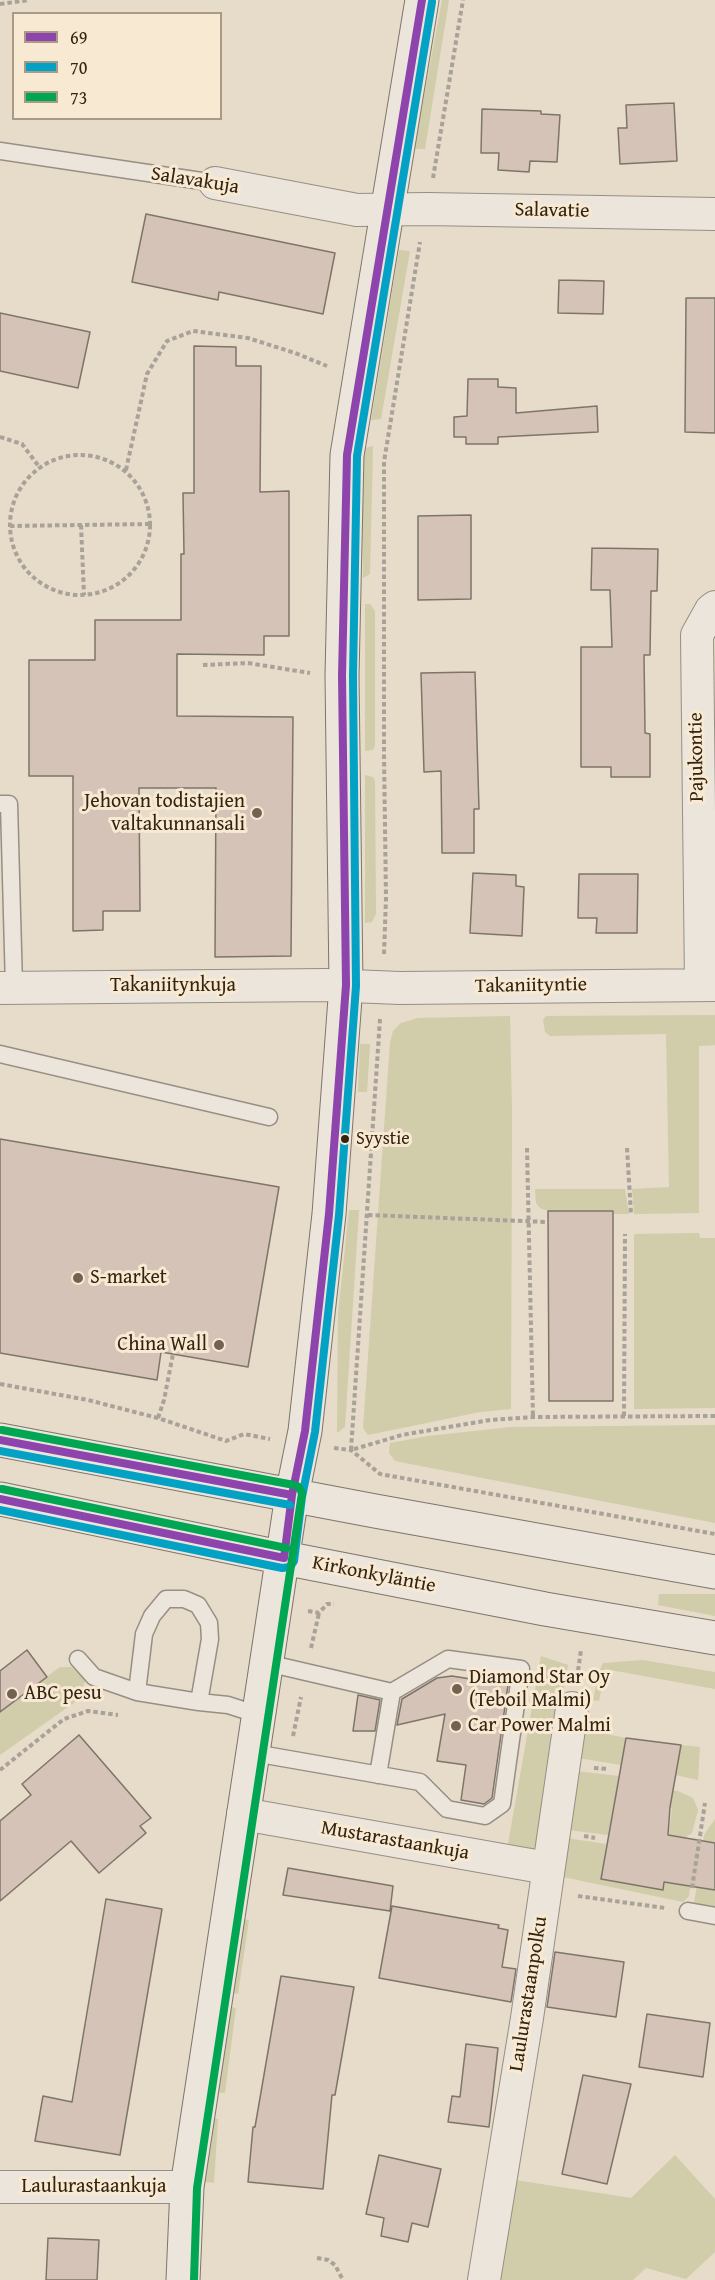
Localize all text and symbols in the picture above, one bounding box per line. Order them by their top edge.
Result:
legend [12,12,222,120]
text: 69 [70,24,87,51]
text: 70 [70,54,87,81]
text: 73 [70,84,87,111]
street label: Salavakuja [149,162,241,200]
street label: Salavatie [514,198,590,224]
street label: Pajukontie [684,712,710,802]
place label: Jehovan todistajien valtakunnansali [84,790,245,837]
marker: Jehovan todistajien valtakunnansali [250,806,264,820]
street label: Takaniityntie [475,973,587,999]
street label: Takaniitynkuja [110,974,236,998]
place label: Syystie [356,1128,410,1150]
marker: Syystie [339,1133,351,1145]
place label: S-market [90,1266,167,1290]
marker: S-market [71,1271,85,1285]
place label: China Wall [117,1333,207,1357]
marker: China Wall [212,1338,226,1352]
street label: Kirkonkyläntie [310,1551,438,1599]
place label: Diamond Star Oy (Teboil Malmi) [469,1666,610,1713]
place label: ABC pesu [24,1682,102,1706]
marker: Diamond Star Oy (Teboil Malmi) [450,1682,464,1696]
marker: ABC pesu [5,1687,19,1701]
place label: Car Power Malmi [468,1714,611,1738]
marker: Car Power Malmi [449,1719,463,1733]
street label: Mustarastaankuja [319,1816,471,1866]
street label: Laulurastaanpolku [505,1915,553,2073]
street label: Laulurastaankuja [22,2175,166,2199]

